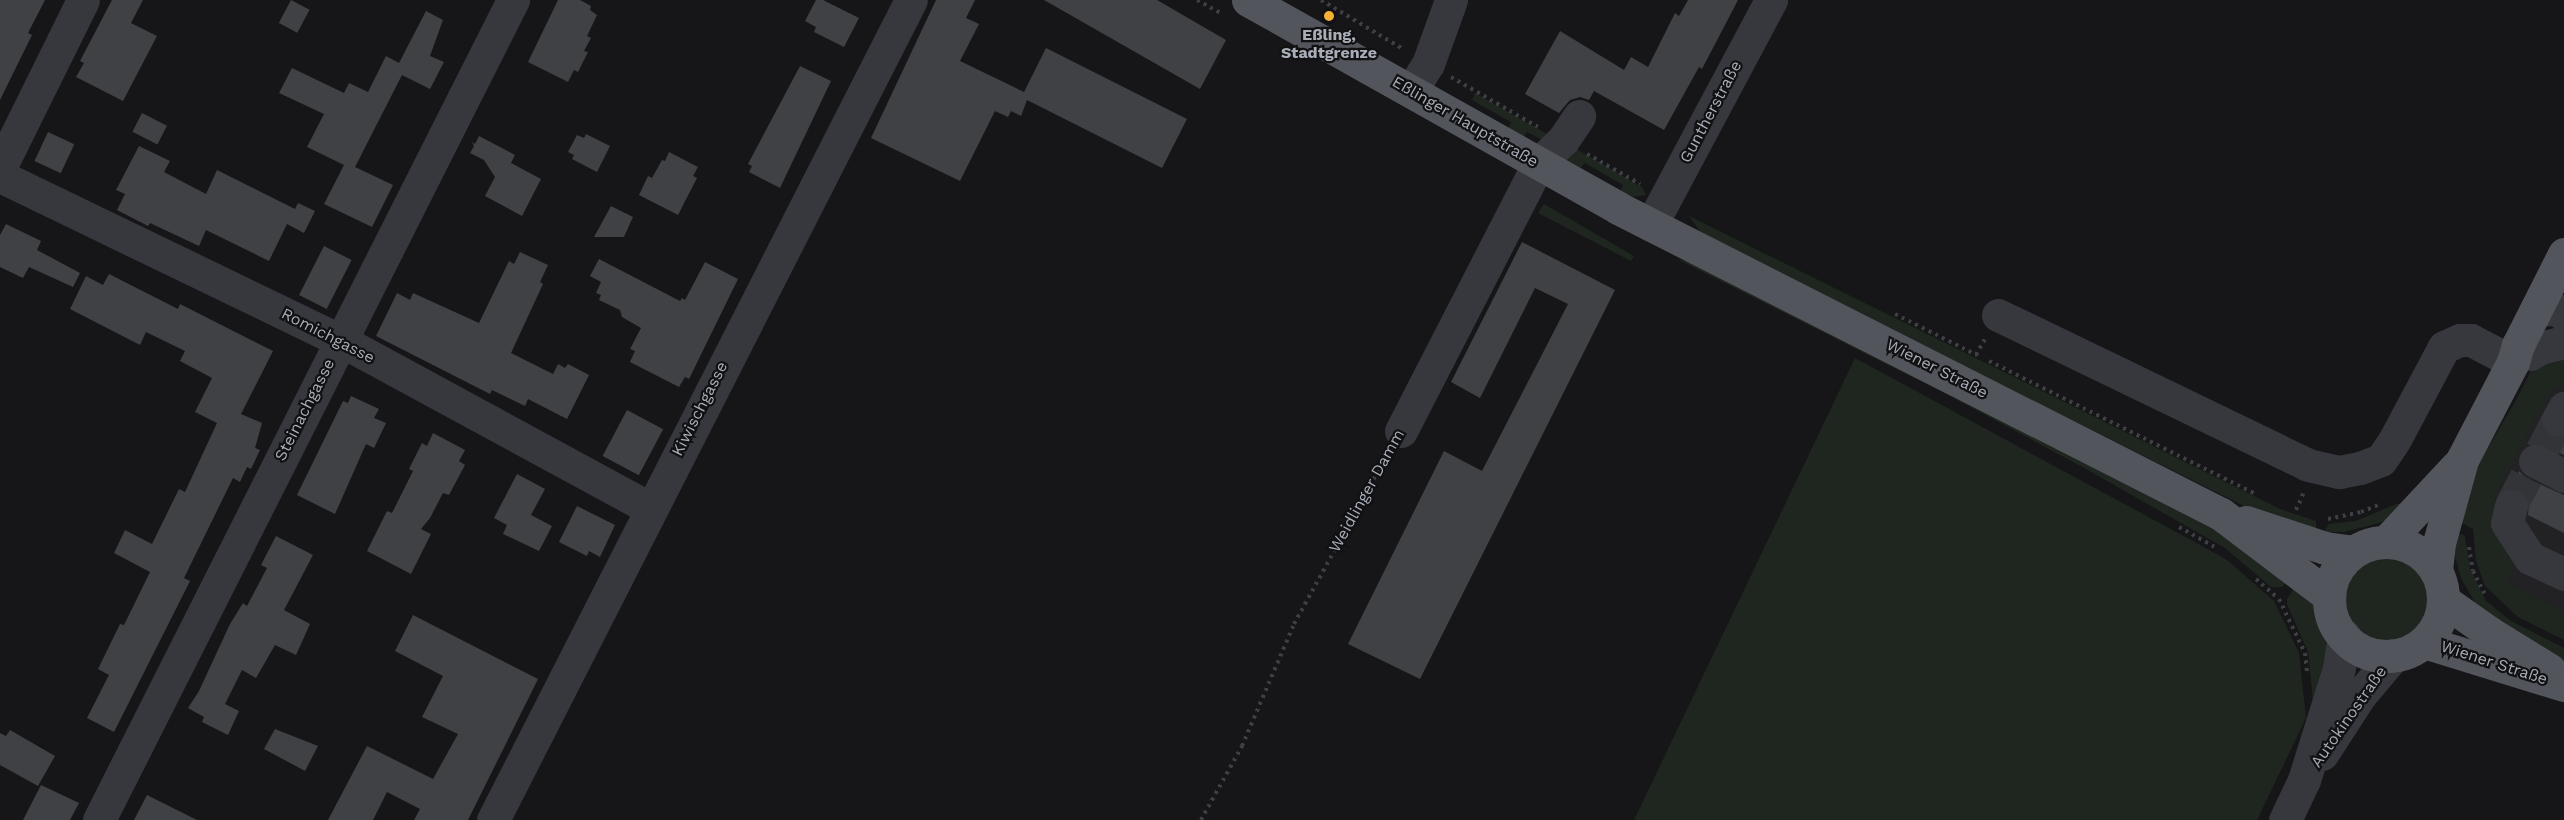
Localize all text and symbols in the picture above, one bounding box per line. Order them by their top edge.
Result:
marker: Eßling, Stadtgrenze [1322,9,1336,23]
place label: Eßling, Stadtgrenze [1281,25,1377,63]
street label: Guntherstraße [1676,58,1746,166]
street label: Eßlinger Hauptstraße [1388,72,1542,172]
street label: Romichgasse [278,304,378,368]
street label: Wiener Straße [1883,335,1991,403]
street label: Steinachgasse [271,356,339,464]
street label: Kiwischgasse [668,359,732,459]
street label: Weidlinger Damm [1325,426,1409,556]
street label: Wiener Straße [2438,637,2550,689]
street label: Autokinostraße [2307,663,2391,771]

